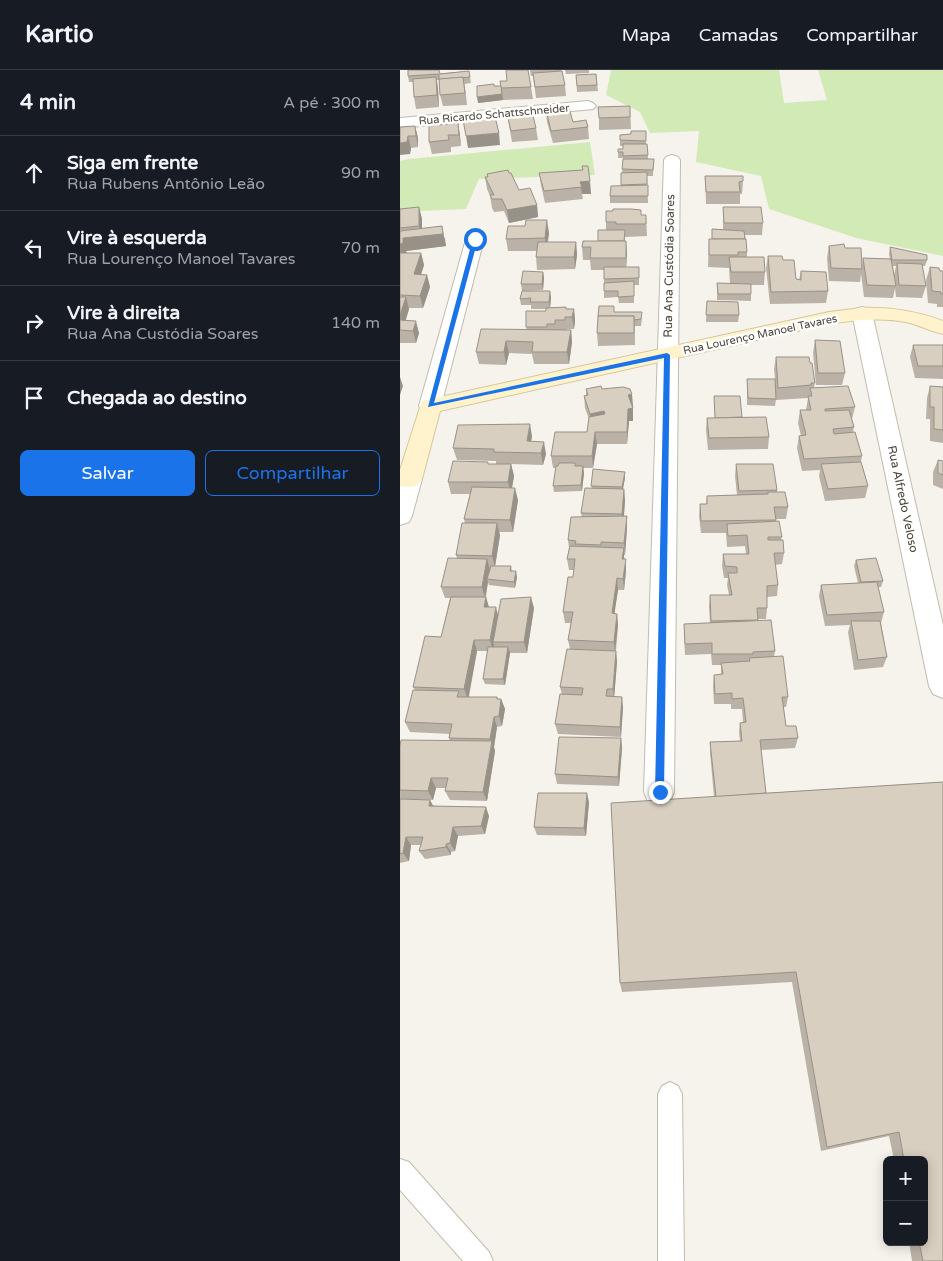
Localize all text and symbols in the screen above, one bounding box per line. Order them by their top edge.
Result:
text: Kartio [25,20,94,49]
text: Mapa [622,24,671,46]
text: Camadas [699,24,778,46]
text: Compartilhar [806,24,918,46]
text: 4 min [20,90,76,115]
text: A pé · 300 m [283,93,380,113]
street label: Rua Ricardo Schattschneider [418,101,571,128]
text: Siga em frente [67,152,198,174]
icon: ahead [20,159,48,187]
text: 90 m [341,163,380,183]
text: Rua Rubens Antônio Leão [67,174,265,194]
street label: Rua Ana Custódia Soares [661,194,677,338]
text: Vire à esquerda [67,227,207,249]
route start [464,228,487,251]
icon: left [20,234,48,262]
text: 70 m [341,238,380,258]
text: Rua Lourenço Manoel Tavares [67,249,295,269]
text: Vire à direita [67,302,180,324]
icon: right [20,309,48,337]
street label: Rua Lourenço Manoel Tavares [682,312,838,357]
text: 140 m [331,313,380,333]
text: Rua Ana Custódia Soares [67,324,259,344]
icon: arrive [20,384,48,412]
text: Chegada ao destino [67,387,247,409]
street label: Rua Alfredo Veloso [885,444,921,554]
button: Salvar [20,450,195,496]
button: Compartilhar [205,450,380,496]
route end [649,781,672,804]
map controls [883,1156,928,1246]
button: + [883,1156,928,1201]
button: − [883,1201,928,1246]

